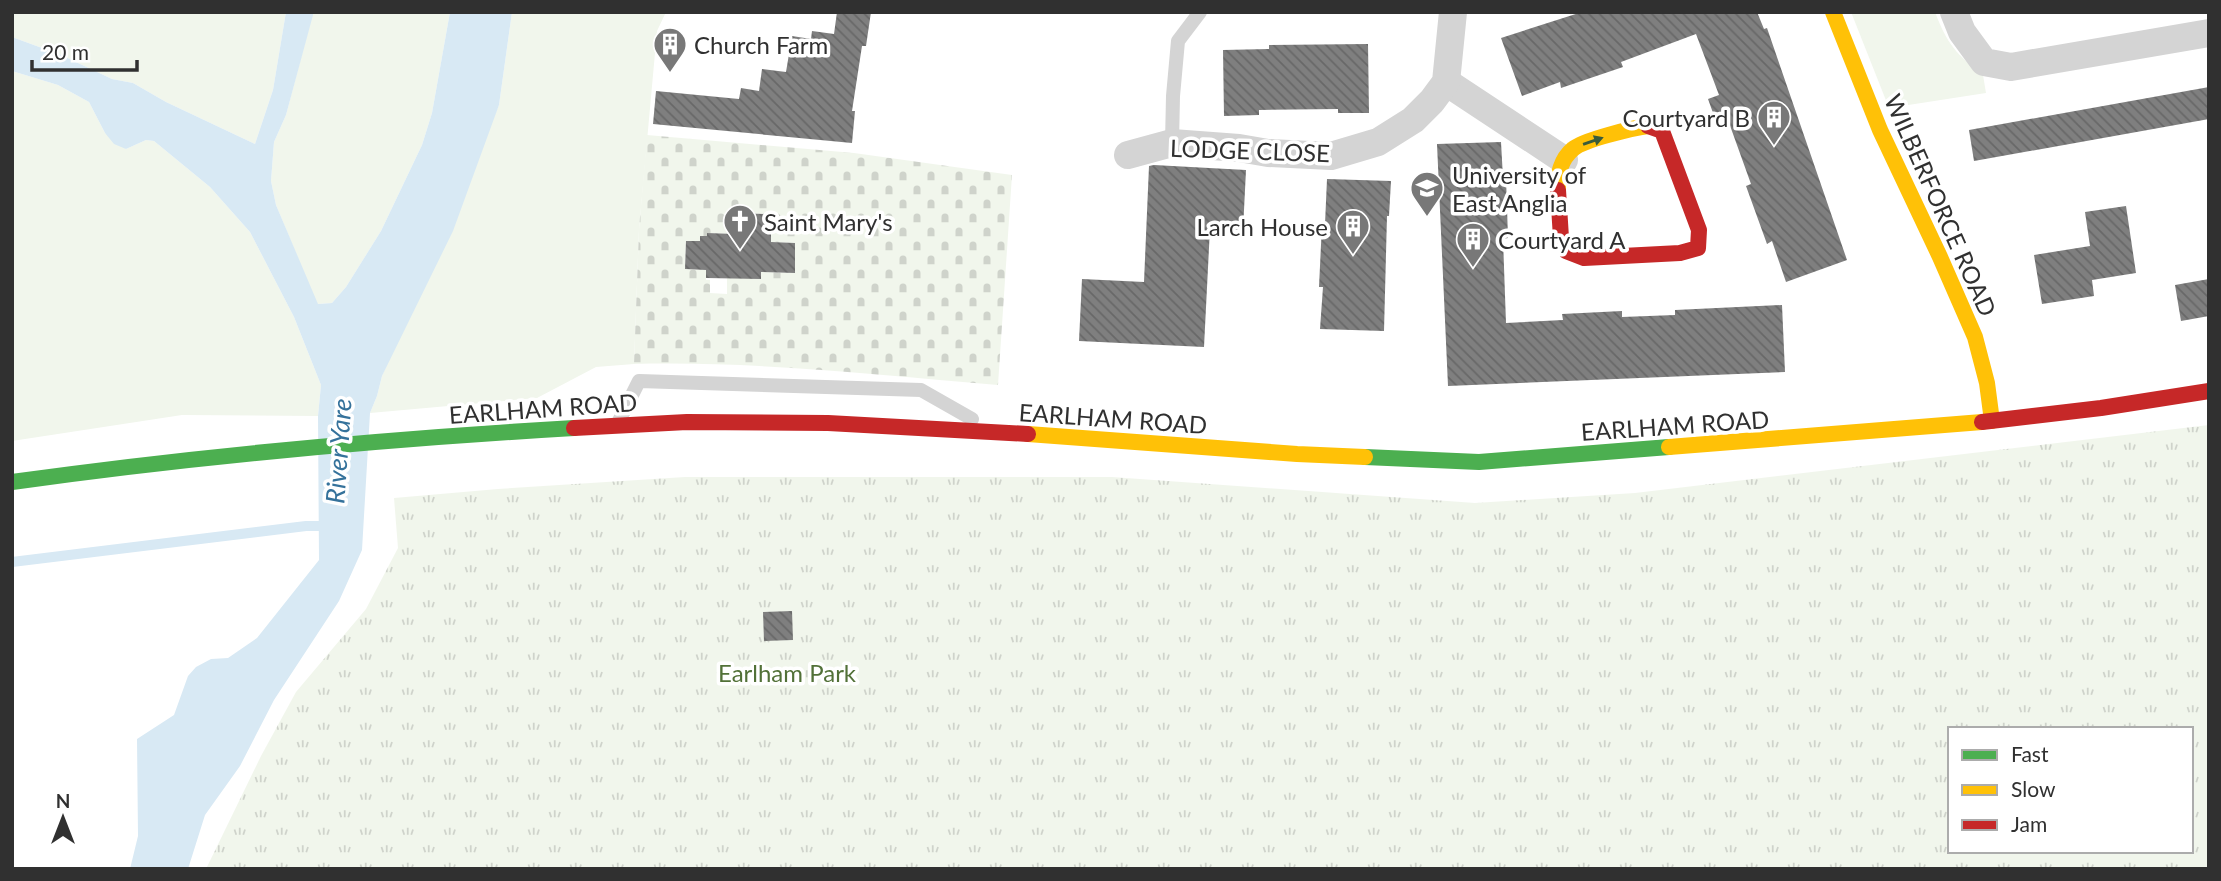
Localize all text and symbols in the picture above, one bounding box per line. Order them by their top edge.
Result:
building icon: Church Farm [651,25,689,74]
scale bar [32,28,136,72]
place label: Church Farm [694,30,828,59]
text: 20 m [42,39,89,64]
street label: WILBERFORCE ROAD [1879,89,2003,321]
building icon: Courtyard B [1755,98,1793,147]
place label: Courtyard B [1622,103,1750,132]
street label: LODGE CLOSE [1169,133,1331,167]
one-way arrow [1583,135,1604,146]
place label: University of East Anglia [1452,160,1587,217]
school or university icon: University of East Anglia [1408,169,1446,218]
church icon: Saint Mary's [721,202,759,251]
place label: Saint Mary's [764,207,893,236]
building icon: Larch House [1334,207,1372,256]
place label: Larch House [1197,212,1328,241]
building icon: Courtyard A [1454,220,1492,269]
place label: Courtyard A [1498,225,1626,254]
street label: EARLHAM ROAD [448,387,638,429]
water label: River Yare [318,397,358,505]
street label: EARLHAM ROAD [1018,397,1208,439]
street label: EARLHAM ROAD [1580,404,1770,446]
park label: Earlham Park [718,658,857,687]
legend [1948,727,2193,853]
text: Fast [2011,741,2049,766]
text: Slow [2011,776,2056,801]
north arrow [28,783,98,853]
text: N [56,789,70,812]
text: Jam [2011,811,2047,836]

